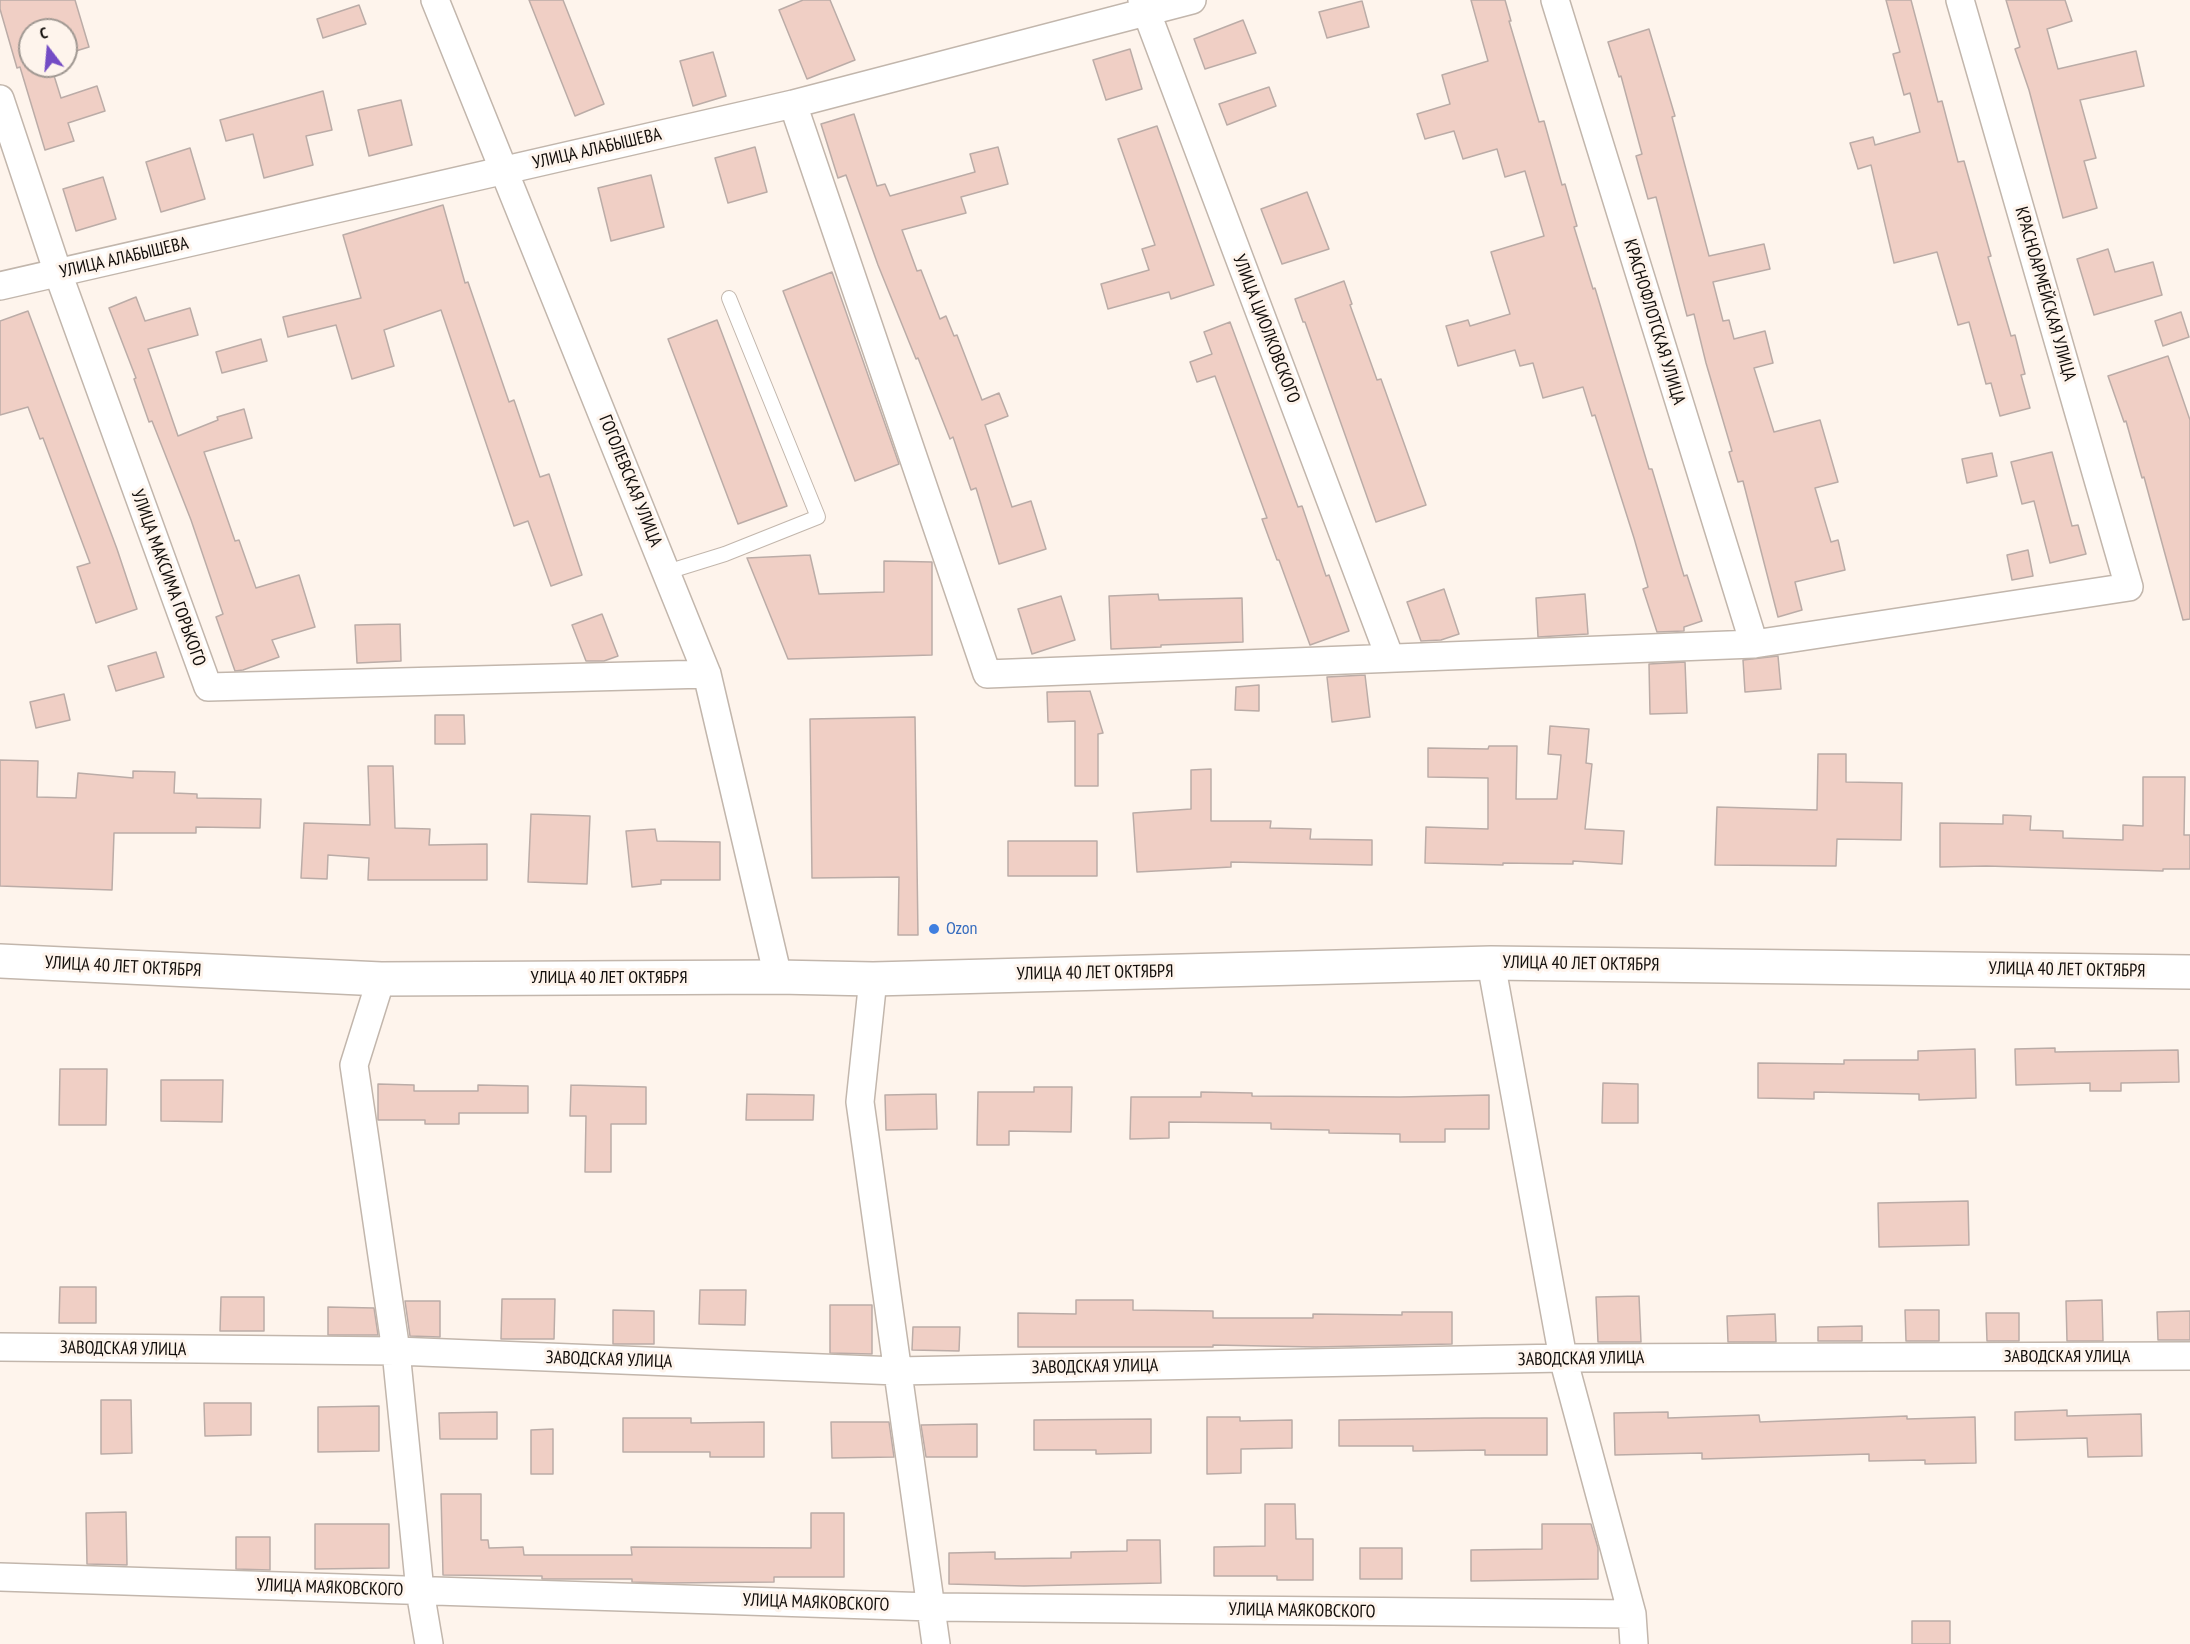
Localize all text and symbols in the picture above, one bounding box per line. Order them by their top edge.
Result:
north arrow [18,18,78,78]
text: С [37,22,50,43]
street label: УЛИЦА АЛАБЫШЕВА [531,124,663,174]
street label: КРАСНОАРМЕЙСКАЯ УЛИЦА [2010,204,2080,384]
street label: УЛИЦА АЛАБЫШЕВА [58,233,190,283]
street label: КРАСНОФЛОТСКАЯ УЛИЦА [1619,237,1689,407]
street label: УЛИЦА ЦИОЛКОВСКОГО [1228,252,1304,406]
street label: ГОГОЛЕВСКАЯ УЛИЦА [594,412,666,550]
street label: УЛИЦА МАКСИМА ГОРЬКОГО [126,487,210,669]
place label: Ozon [946,918,978,940]
marker: Ozon [927,922,941,936]
street label: УЛИЦА 40 ЛЕТ ОКТЯБРЯ [44,952,202,982]
street label: УЛИЦА 40 ЛЕТ ОКТЯБРЯ [1502,952,1660,976]
street label: УЛИЦА 40 ЛЕТ ОКТЯБРЯ [1988,958,2146,982]
street label: УЛИЦА 40 ЛЕТ ОКТЯБРЯ [1016,961,1174,985]
street label: УЛИЦА 40 ЛЕТ ОКТЯБРЯ [531,967,687,989]
street label: ЗАВОДСКАЯ УЛИЦА [60,1337,186,1361]
street label: ЗАВОДСКАЯ УЛИЦА [2004,1346,2130,1368]
street label: ЗАВОДСКАЯ УЛИЦА [545,1347,673,1373]
street label: ЗАВОДСКАЯ УЛИЦА [1518,1347,1644,1371]
street label: ЗАВОДСКАЯ УЛИЦА [1032,1355,1158,1379]
street label: УЛИЦА МАЯКОВСКОГО [256,1575,404,1601]
street label: УЛИЦА МАЯКОВСКОГО [742,1590,890,1616]
street label: УЛИЦА МАЯКОВСКОГО [1228,1599,1376,1623]

